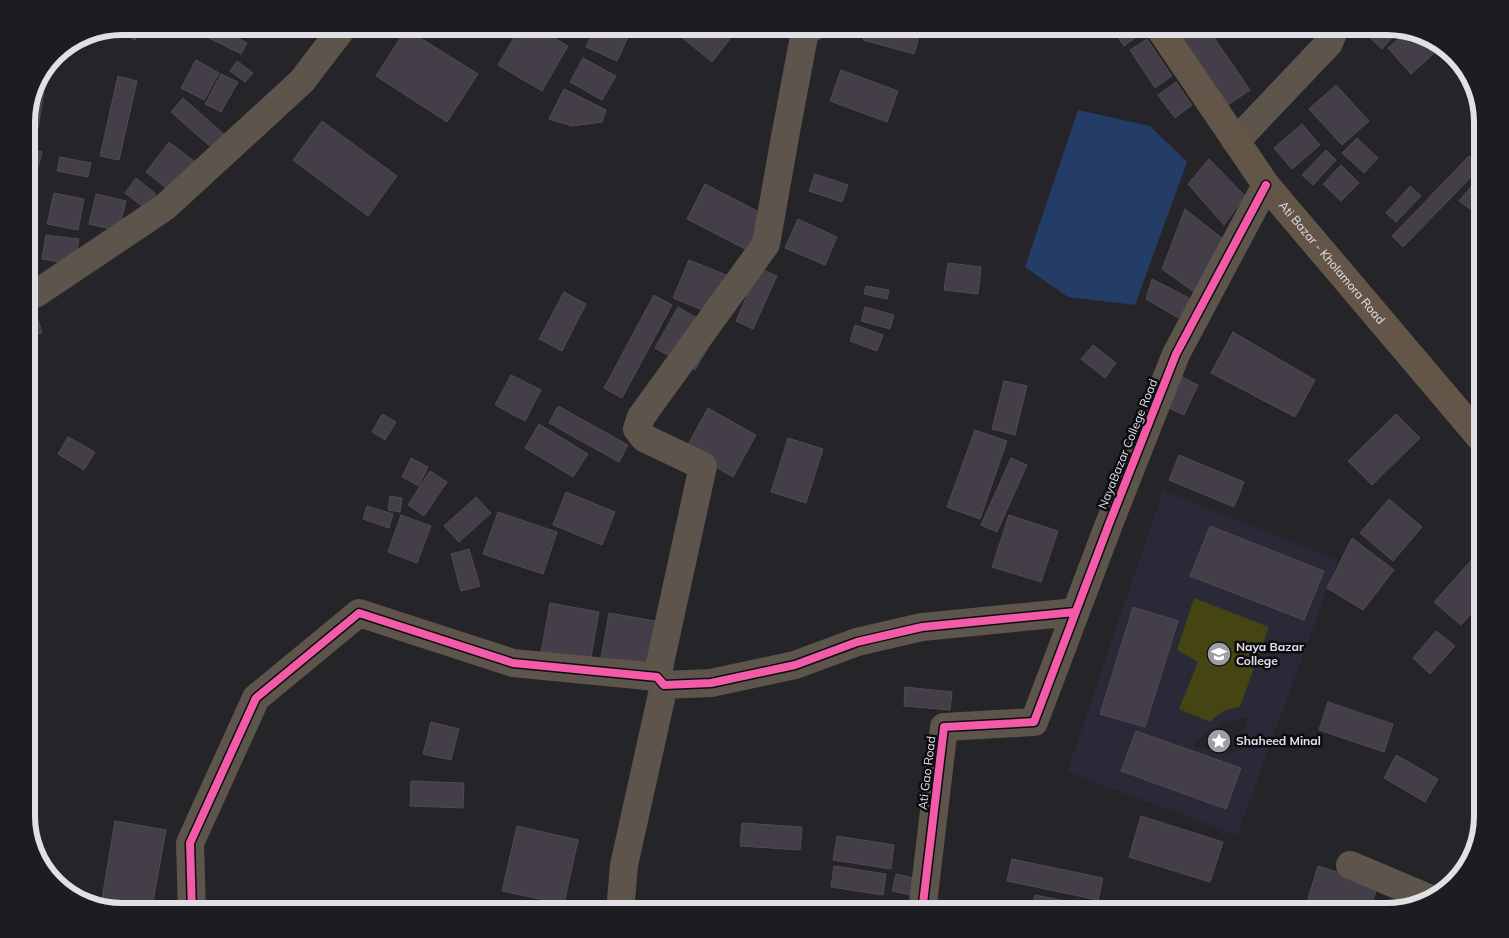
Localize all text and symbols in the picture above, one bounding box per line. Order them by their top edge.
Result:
street label: Ati Bazar - Kholamora Road [1276,198,1389,327]
street label: NayaBazar College Road [1095,377,1161,511]
place label: Naya Bazar College [1236,639,1304,668]
school or university icon: Naya Bazar College [1206,641,1232,667]
place icon: Shaheed Minal [1206,728,1232,754]
place label: Shaheed Minal [1236,733,1321,748]
street label: Ati Gao Road [915,735,938,811]

